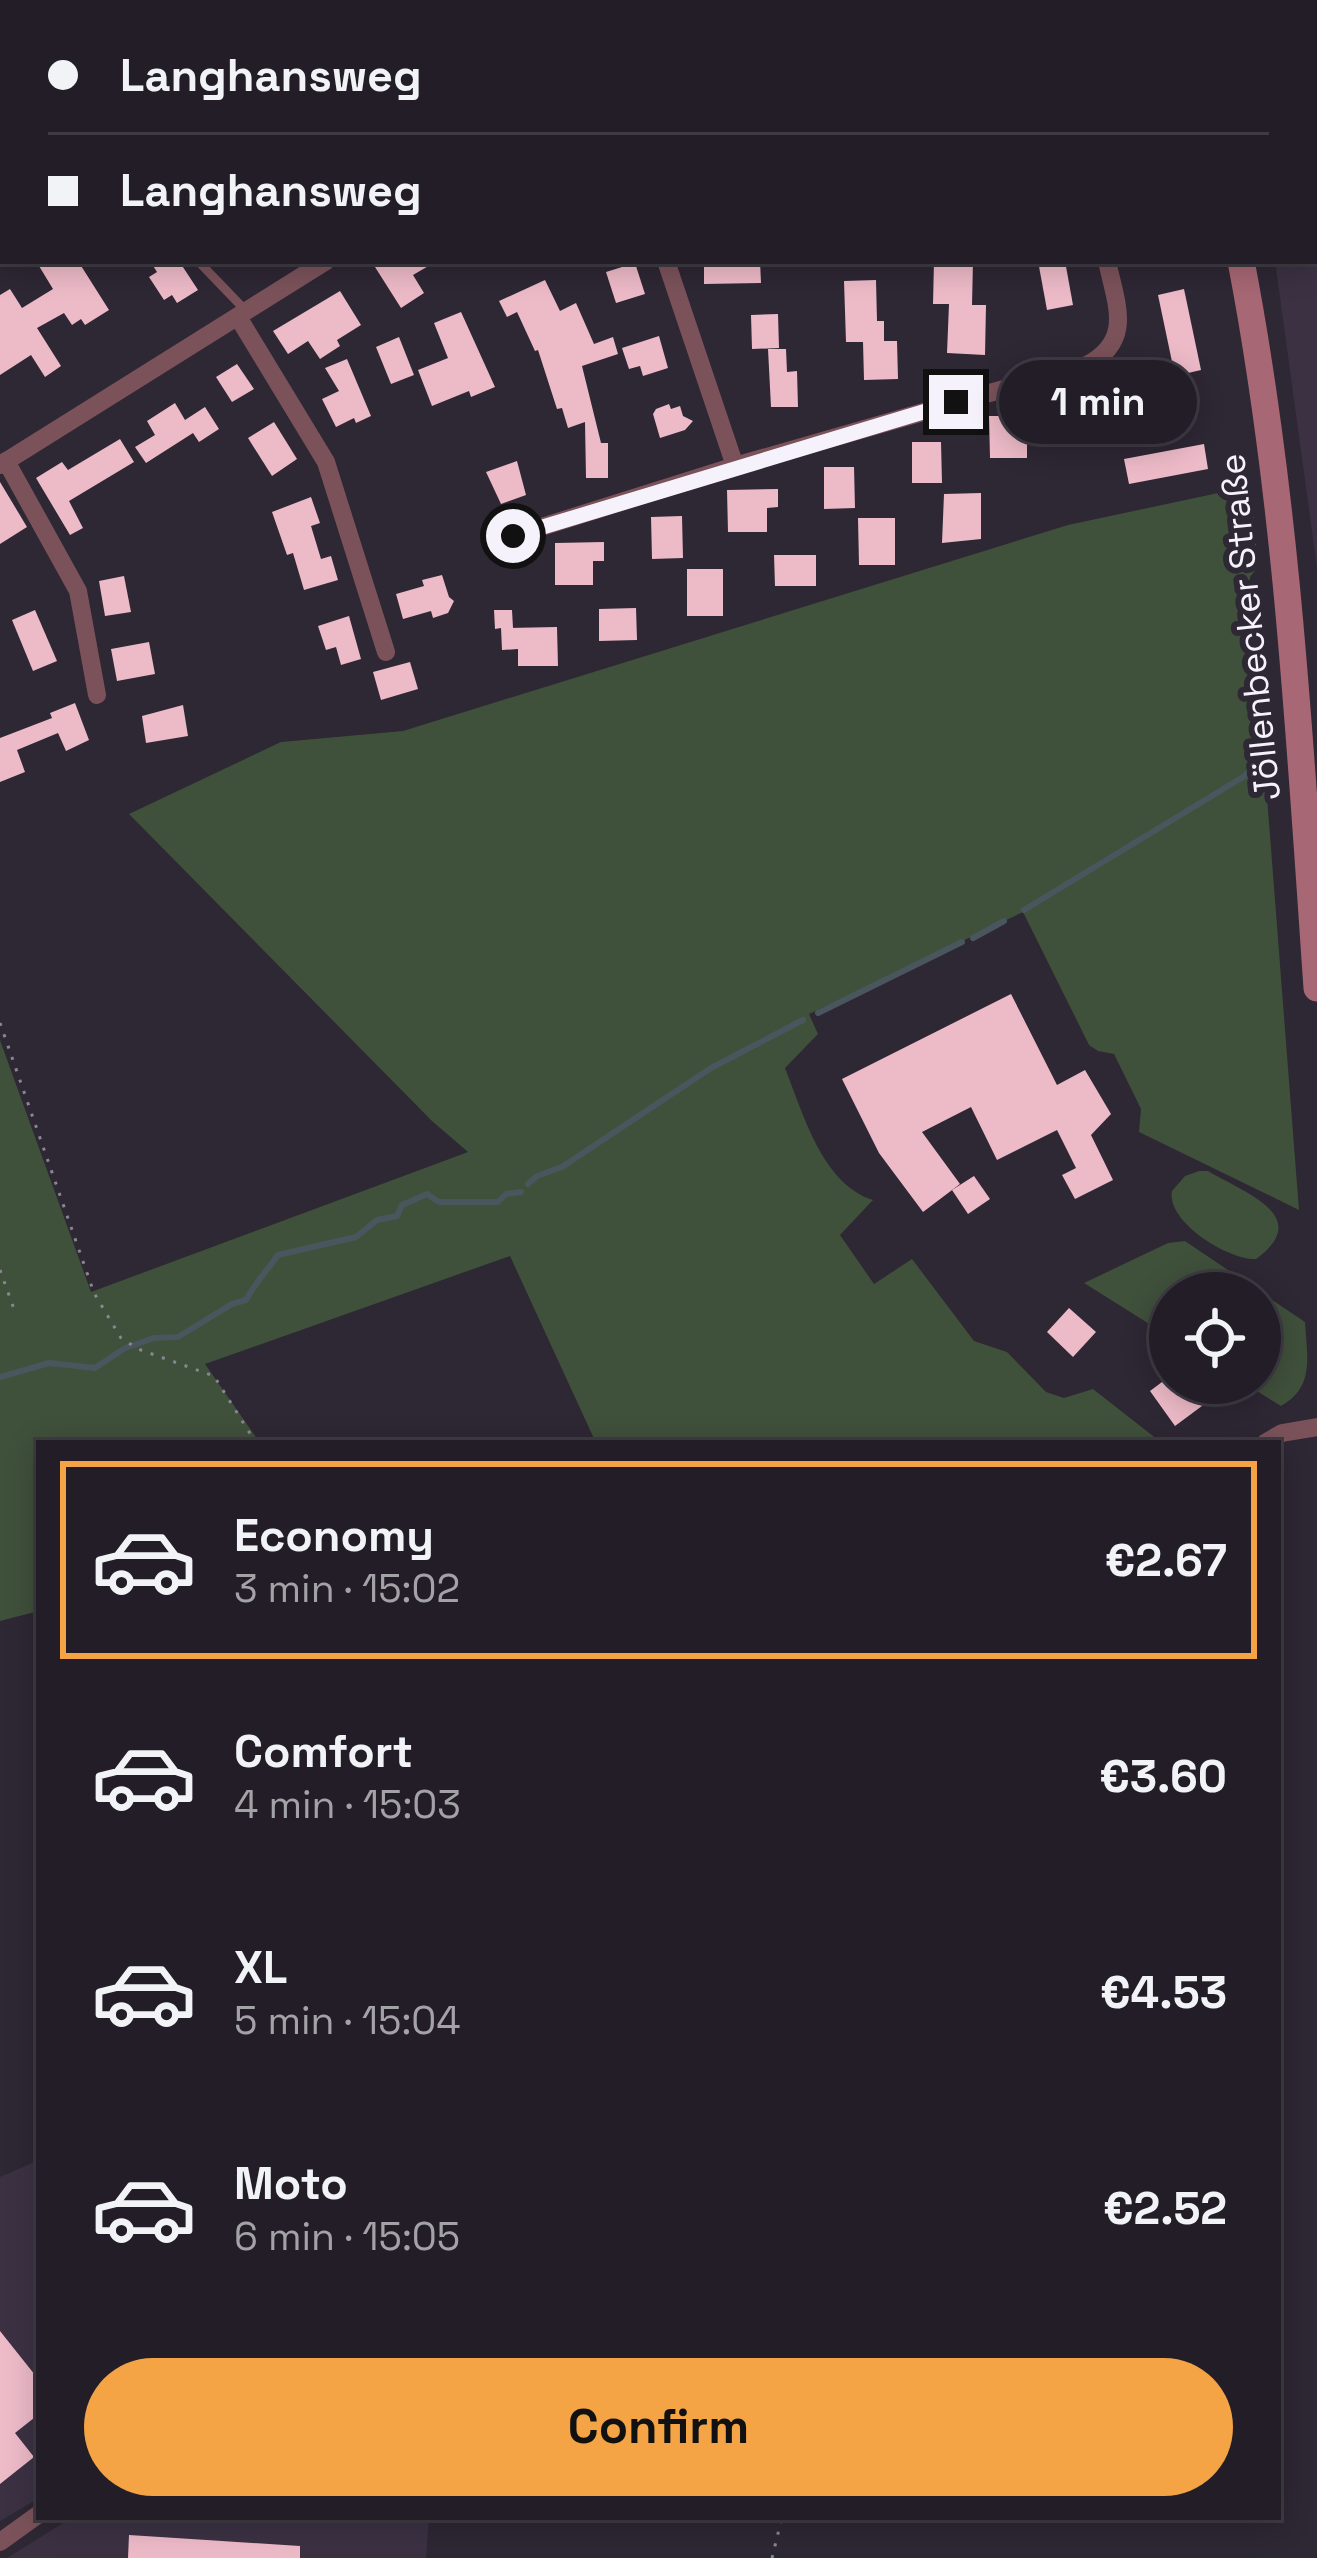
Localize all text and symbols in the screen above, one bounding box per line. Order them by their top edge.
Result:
text: Langhansweg [120,47,422,104]
text: Langhansweg [120,162,422,219]
callout: 1 min [998,360,1196,444]
route end [929,375,983,429]
text: 1 min [1050,377,1146,426]
street label: Jöllenbecker Straße [1209,451,1291,803]
route start [486,509,540,563]
map controls [1149,1272,1281,1404]
button: locate [1149,1272,1281,1404]
icon: car [90,1506,198,1614]
text: Economy [234,1507,434,1564]
text: €2.67 [1105,1532,1227,1589]
text: 3 min · 15:02 [234,1564,460,1613]
icon: car [90,1722,198,1830]
text: Comfort [234,1723,413,1780]
text: €3.60 [1099,1748,1227,1805]
text: 4 min · 15:03 [234,1780,461,1829]
icon: car [90,1938,198,2046]
text: XL [234,1939,287,1996]
text: €4.53 [1100,1964,1227,2021]
text: 5 min · 15:04 [234,1996,461,2045]
icon: car [90,2154,198,2262]
text: Moto [234,2155,348,2212]
text: €2.52 [1103,2180,1227,2237]
text: 6 min · 15:05 [234,2212,460,2261]
button: Confirm [84,2358,1233,2496]

